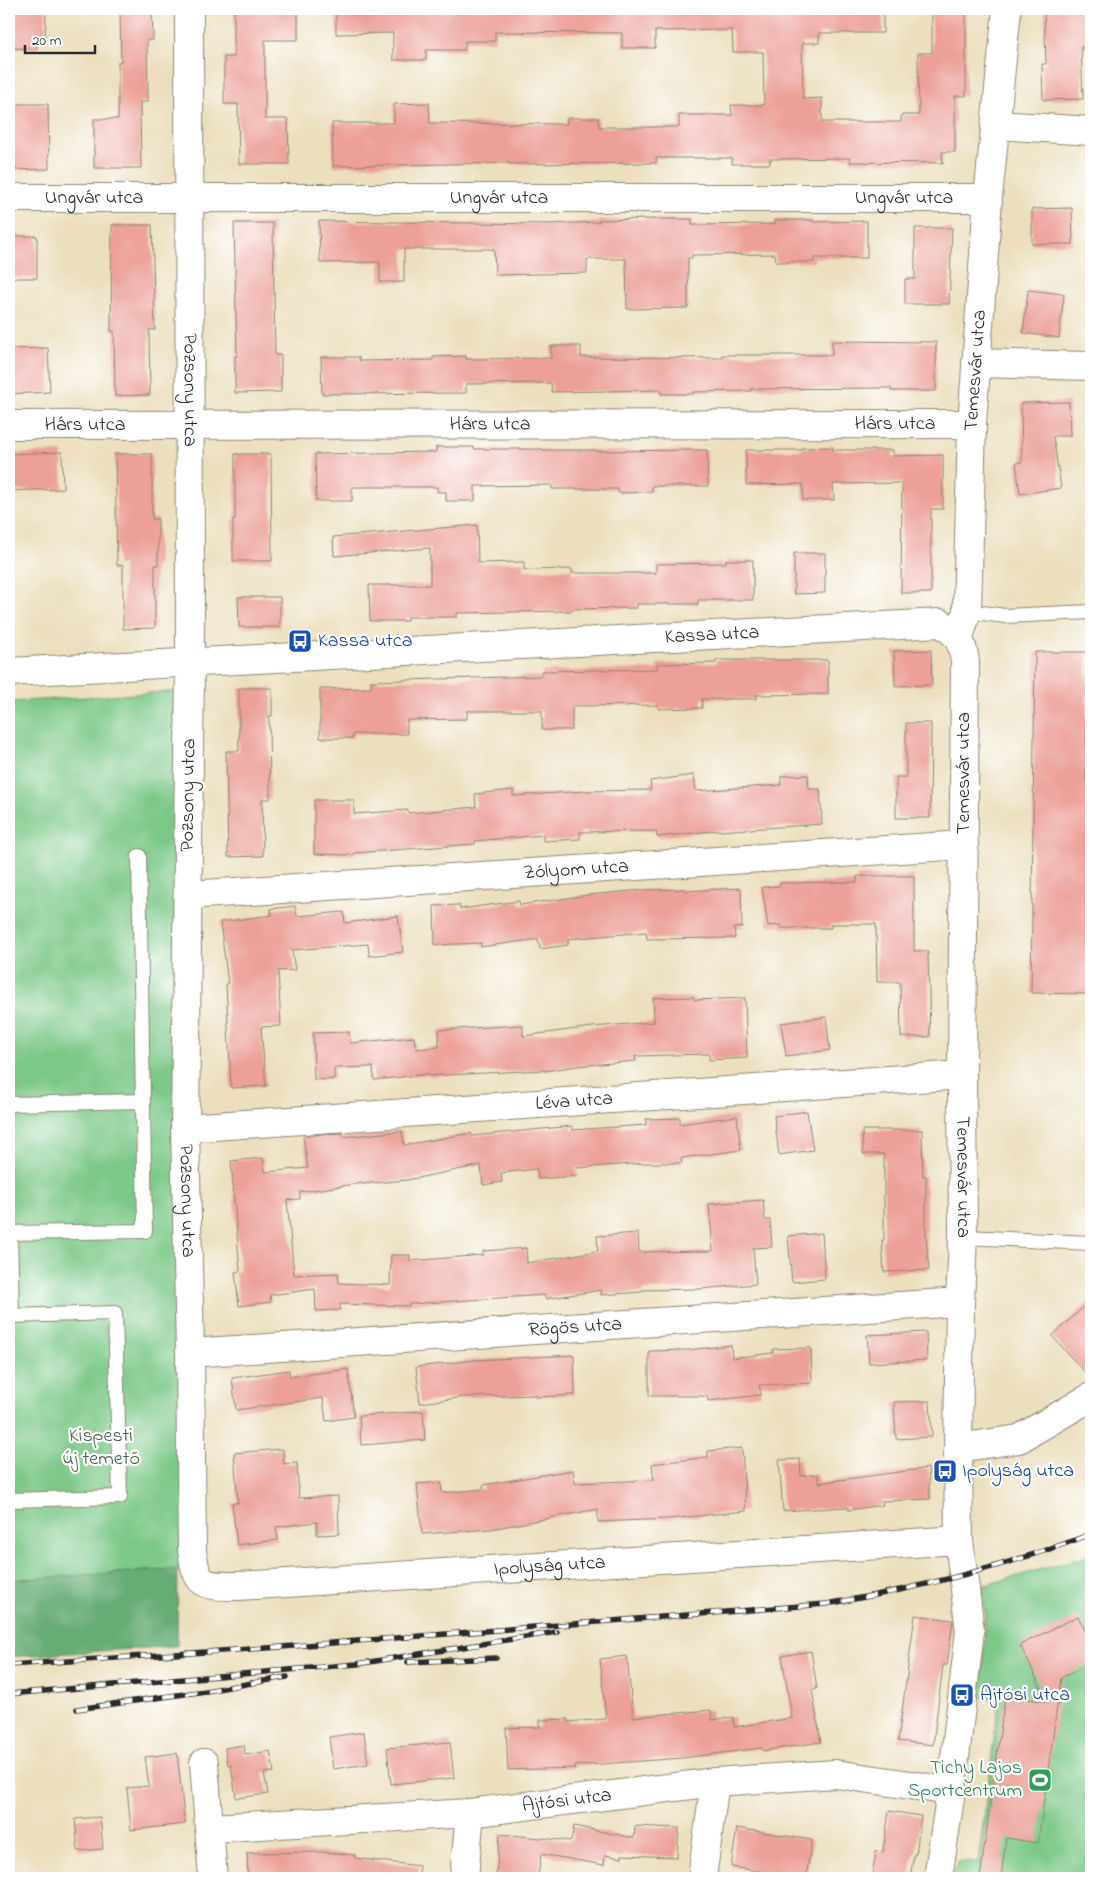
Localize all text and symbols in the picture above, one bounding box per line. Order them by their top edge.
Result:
scale bar [25,22,95,54]
text: 20 m [32,30,62,52]
street label: Ungvár utca [45,184,143,214]
street label: Ungvár utca [450,184,548,214]
street label: Ungvár utca [855,184,953,214]
street label: Temesvár utca [957,308,995,432]
street label: Pozsony utca [175,333,204,447]
street label: Hárs utca [45,410,125,439]
street label: Hárs utca [450,410,530,439]
street label: Hárs utca [855,410,935,439]
street label: Kassa utca [664,618,760,652]
place label: Kassa utca [318,627,412,656]
bus stop icon: Kassa utca [287,628,313,654]
street label: Temesvár utca [950,712,979,834]
street label: Pozsony utca [174,738,204,852]
street label: Zólyom utca [523,852,630,888]
street label: Léva utca [534,1084,614,1119]
street label: Temesvár utca [948,1116,978,1238]
street label: Pozsony utca [171,1144,202,1258]
street label: Rögös utca [527,1310,623,1345]
park label: Kispesti új temető [62,1422,140,1474]
place label: Ipolyság utca [962,1457,1074,1487]
bus stop icon: Ipolyság utca [932,1458,958,1484]
street label: Ipolyság utca [493,1548,606,1584]
place label: Ajtósi utca [980,1681,1070,1710]
bus stop icon: Ajtósi utca [949,1682,975,1708]
place label: Tichy Lajos Sportcentrum [907,1754,1022,1806]
sports icon: Tichy Lajos Sportcentrum [1027,1767,1053,1793]
street label: Ajtósi utca [520,1781,613,1821]

